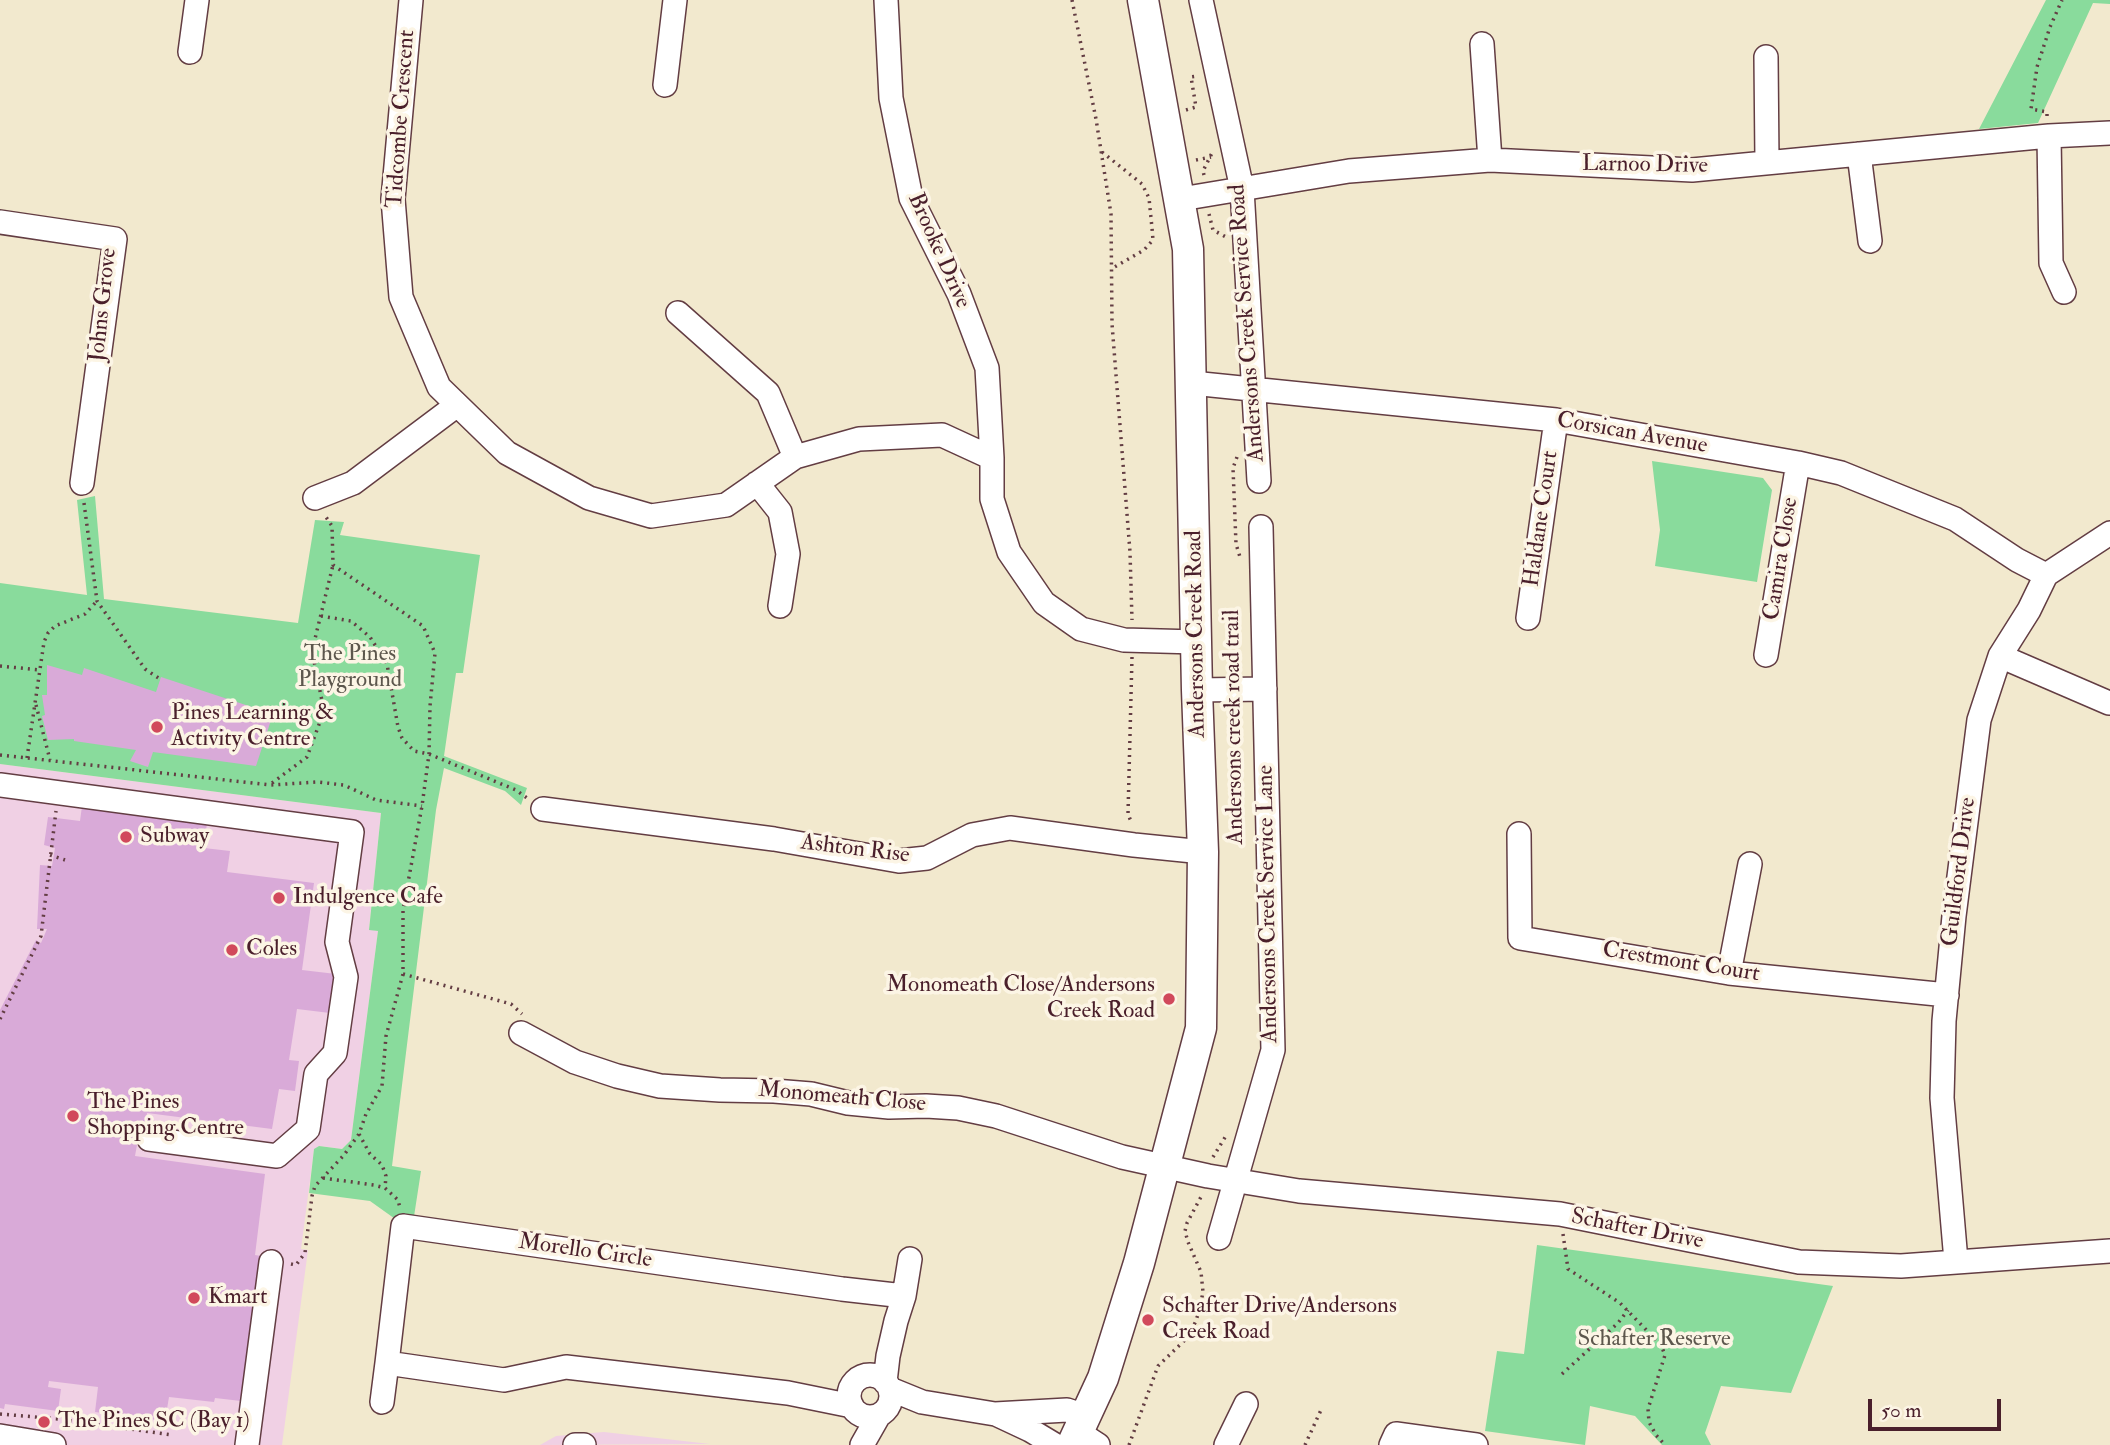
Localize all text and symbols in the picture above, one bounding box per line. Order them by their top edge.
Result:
street label: Tidcombe Crescent [382,29,422,209]
street label: Larnoo Drive [1582,151,1708,181]
street label: Andersons Creek Service Road [1225,183,1271,463]
street label: Brooke Drive [900,189,976,313]
street label: Johns Grove [84,247,124,363]
street label: Corsican Avenue [1555,407,1709,461]
street label: Haldane Court [1519,449,1565,589]
street label: Camira Close [1759,495,1805,623]
street label: Andersons Creek Road [1181,530,1213,738]
street label: Andersons creek road trail [1219,609,1251,845]
park label: The Pines Playground [298,641,402,695]
place label: Pines Learning & Activity Centre [171,700,334,754]
marker: Pines Learning & Activity Centre [149,719,165,735]
street label: Andersons Creek Service Lane [1253,765,1285,1043]
street label: Guildford Drive [1937,796,1983,948]
place label: Subway [140,823,209,851]
marker: Subway [118,829,134,845]
street label: Ashton Rise [799,830,911,870]
place label: Indulgence Cafe [293,884,443,912]
marker: Indulgence Cafe [271,890,287,906]
place label: Coles [246,936,297,964]
street label: Crestmont Court [1600,937,1762,989]
marker: Coles [224,942,240,958]
place label: Monomeath Close/Andersons Creek Road [886,972,1155,1026]
marker: Monomeath Close/Andersons Creek Road [1161,991,1177,1007]
street label: Monomeath Close [757,1077,927,1119]
place label: The Pines Shopping Centre [87,1089,244,1143]
marker: The Pines Shopping Centre [65,1108,81,1124]
street label: Schafter Drive [1569,1204,1705,1256]
street label: Morello Circle [516,1229,654,1275]
place label: Kmart [208,1284,267,1312]
marker: Kmart [186,1290,202,1306]
place label: Schafter Drive/Andersons Creek Road [1162,1293,1397,1347]
marker: Schafter Drive/Andersons Creek Road [1140,1312,1156,1328]
park label: Schafter Reserve [1577,1326,1731,1354]
scale bar [1872,1386,2005,1430]
text: 50 m [1881,1397,1922,1424]
place label: The Pines SC (Bay 1) [58,1408,250,1436]
marker: The Pines SC (Bay 1) [36,1414,52,1430]

